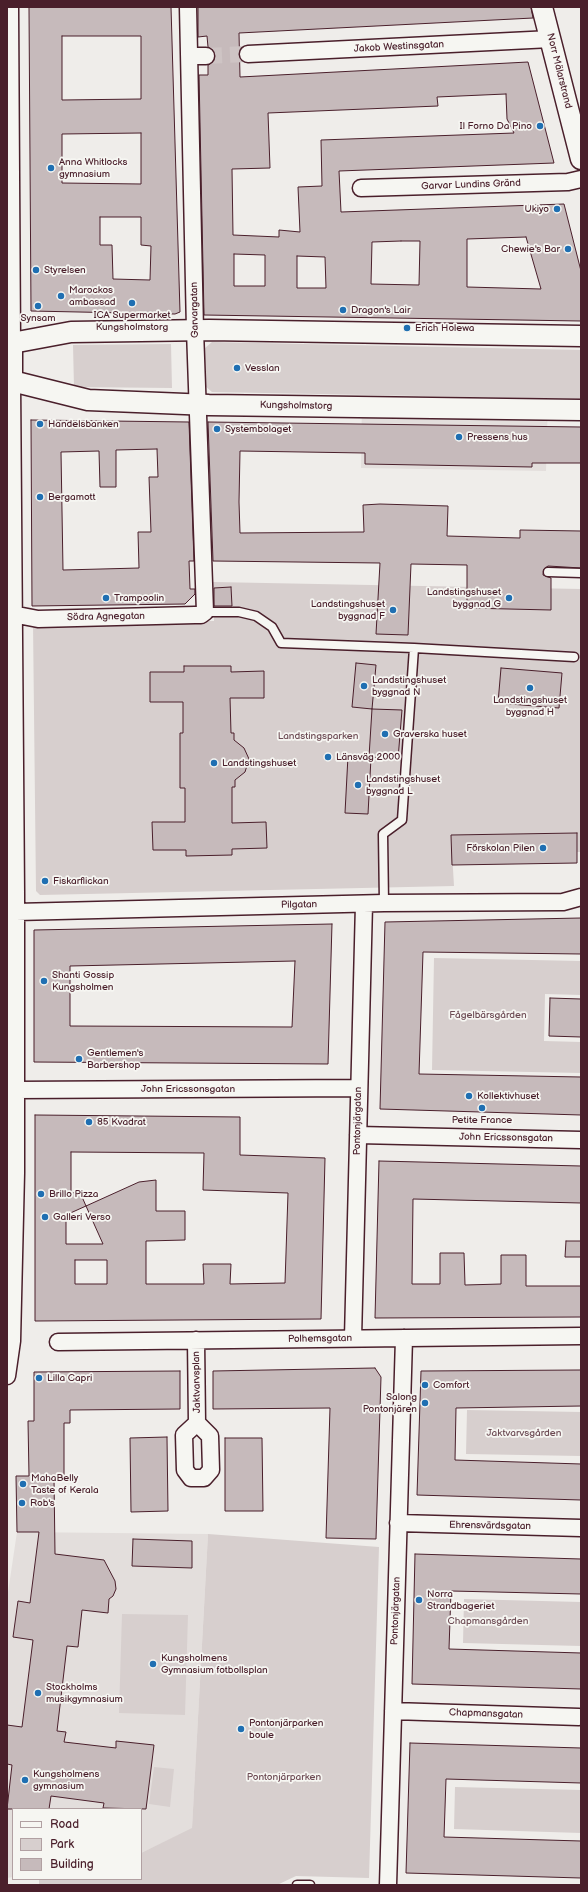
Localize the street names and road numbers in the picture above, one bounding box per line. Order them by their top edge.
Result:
street label: Norr Mälarstrand [544,32,574,110]
street label: Jakob Westinsgatan [354,39,444,55]
street label: Garvar Lundins Gränd [421,177,521,193]
street label: Garvargatan [189,282,201,338]
street label: Kungsholmstorg [260,399,332,413]
street label: Södra Agnegatan [67,610,145,624]
street label: Pilgatan [281,899,317,911]
street label: John Ericssonsgatan [141,1083,235,1095]
street label: Pontonjärgatan [351,1087,365,1155]
street label: John Ericssonsgatan [459,1131,553,1145]
street label: Polhemsgatan [288,1332,352,1346]
street label: Jaktvarvsplan [190,1351,204,1413]
street label: Ehrensvärdsgatan [449,1519,531,1533]
street label: Pontonjärgatan [389,1577,403,1645]
street label: Chapmansgatan [449,1707,523,1721]

